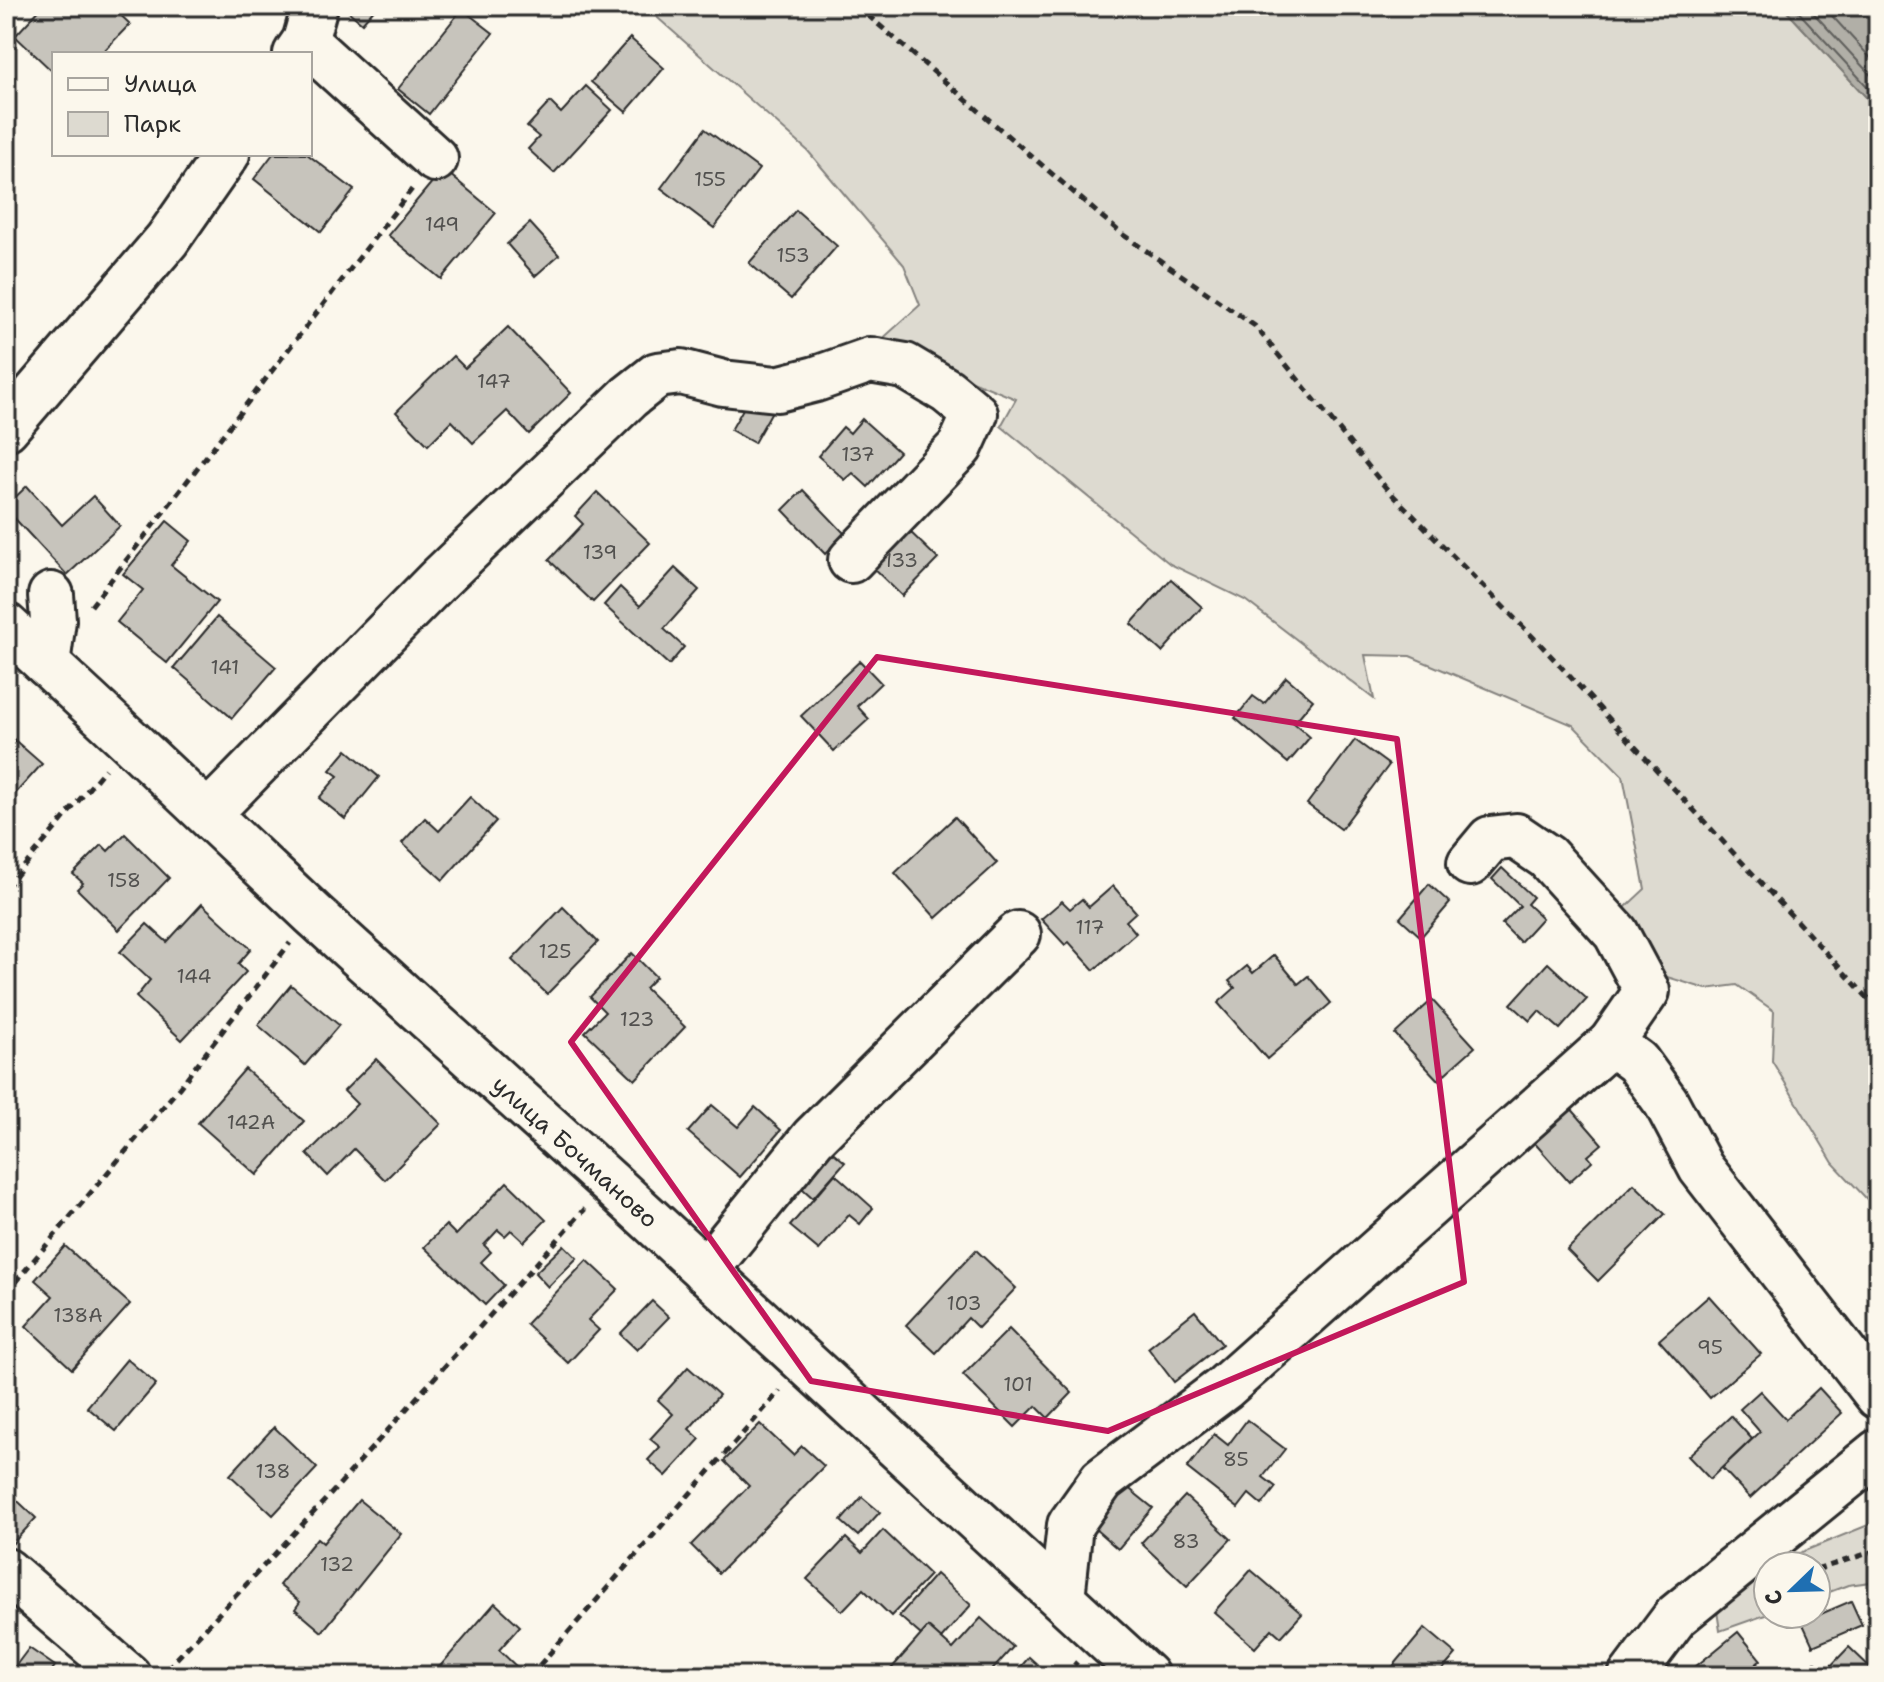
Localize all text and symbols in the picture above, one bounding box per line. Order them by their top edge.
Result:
legend [52,52,312,156]
text: Улица [124,68,197,100]
text: Парк [124,108,181,140]
house number: 155 [694,166,726,192]
house number: 149 [425,211,459,237]
house number: 153 [776,242,810,268]
house number: 147 [477,368,511,394]
house number: 137 [841,441,875,467]
house number: 139 [583,539,617,565]
house number: 133 [884,547,918,573]
house number: 141 [211,654,239,680]
house number: 158 [107,867,141,893]
house number: 117 [1076,914,1105,940]
house number: 125 [538,938,572,964]
house number: 144 [177,963,211,989]
house number: 123 [620,1006,654,1032]
street label: улица Бочманово [485,1069,665,1235]
house number: 142А [227,1109,275,1135]
house number: 103 [947,1290,981,1316]
house number: 138А [53,1302,103,1328]
house number: 95 [1697,1334,1723,1360]
house number: 101 [1003,1371,1033,1397]
house number: 85 [1223,1446,1249,1472]
house number: 138 [256,1458,290,1484]
house number: 83 [1173,1528,1199,1554]
north arrow [1752,1550,1832,1630]
house number: 132 [320,1551,354,1577]
text: С [1758,1586,1790,1610]

